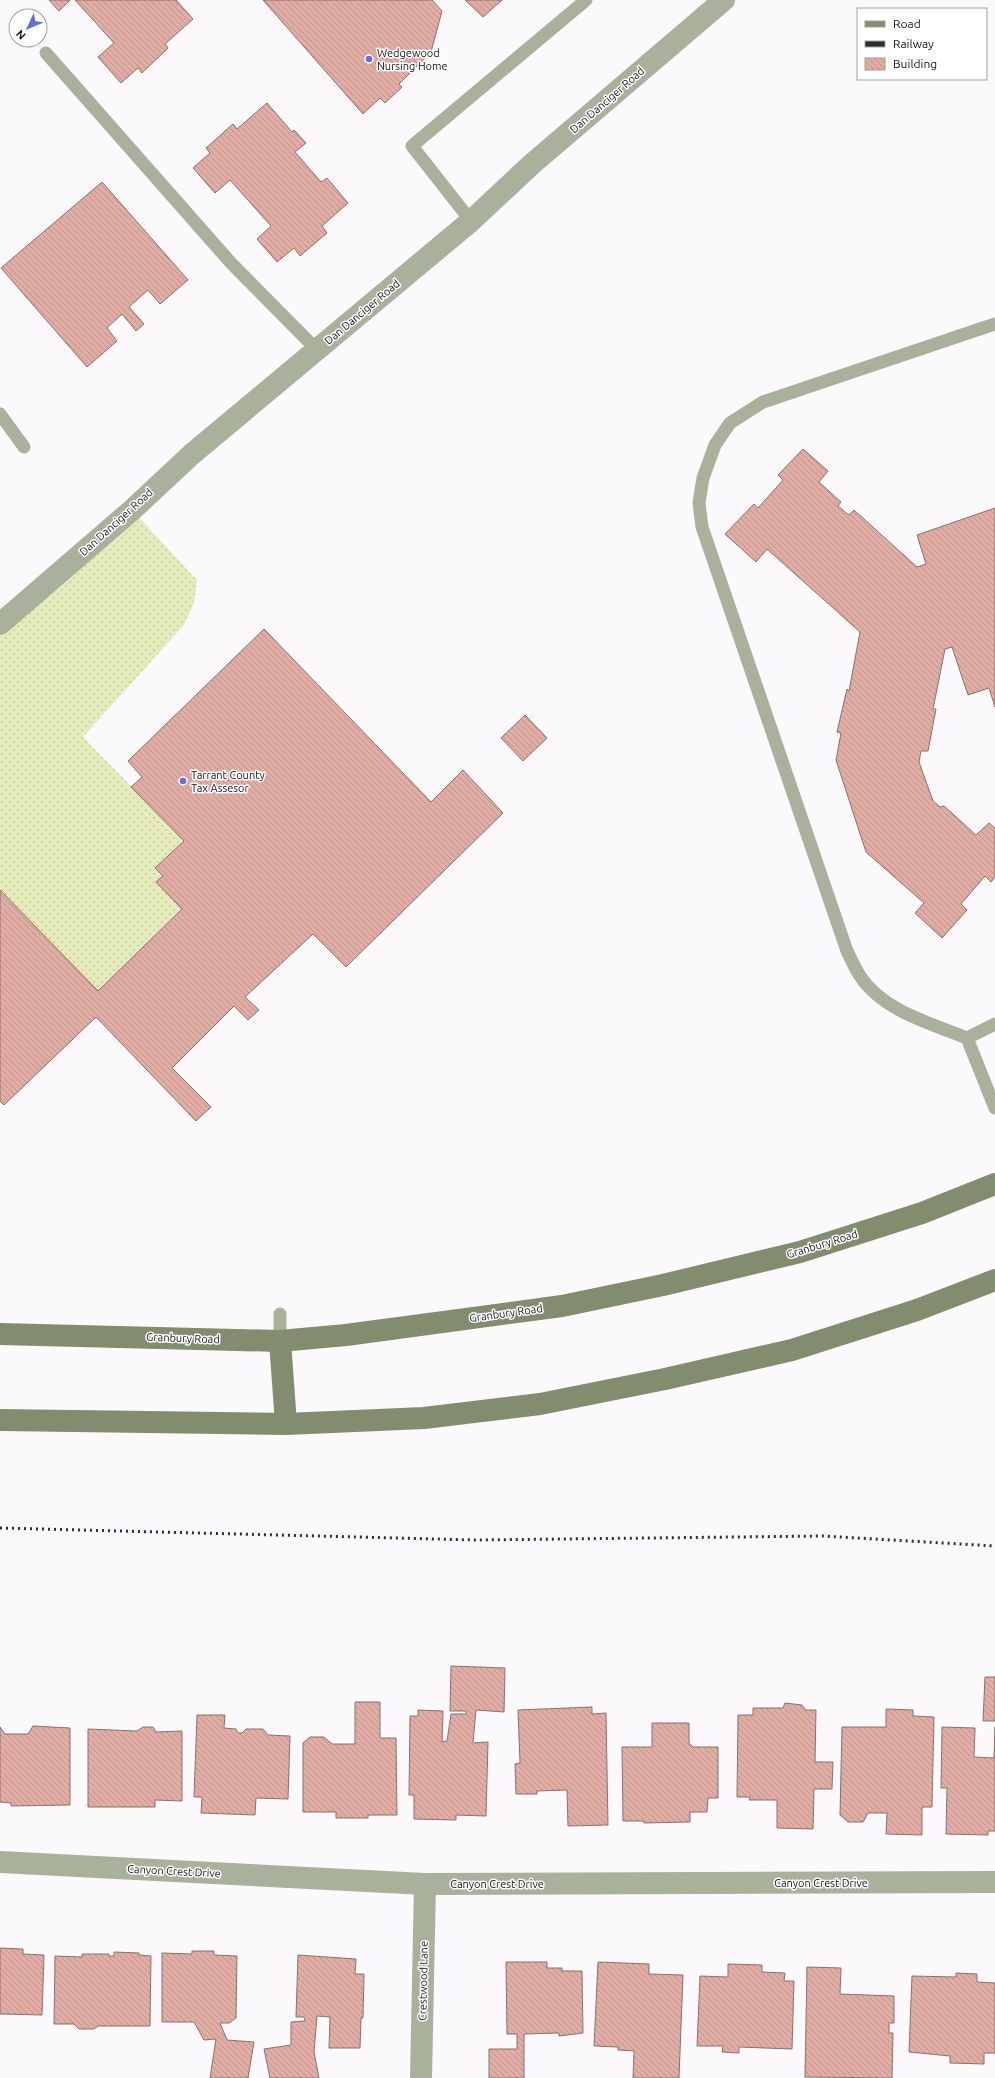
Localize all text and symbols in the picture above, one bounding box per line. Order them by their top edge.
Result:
north arrow [8,8,48,48]
legend [857,8,987,80]
text: Road [893,17,921,30]
text: N [14,28,28,42]
text: Railway [893,37,934,50]
place label: Wedgewood Nursing Home [377,47,448,72]
marker: Wedgewood Nursing Home [364,54,374,64]
text: Building [893,57,937,70]
street label: Dan Danciger Road [568,65,646,135]
street label: Dan Danciger Road [322,277,402,347]
street label: Dan Danciger Road [77,486,155,558]
place label: Tarrant County Tax Assesor [191,769,266,794]
marker: Tarrant County Tax Assesor [178,776,188,786]
street label: Granbury Road [785,1227,859,1261]
street label: Granbury Road [469,1302,543,1324]
street label: Granbury Road [146,1331,220,1345]
street label: Canyon Crest Drive [127,1863,221,1879]
street label: Canyon Crest Drive [774,1877,868,1889]
street label: Canyon Crest Drive [450,1878,544,1890]
street label: Crestwood Lane [416,1941,430,2021]

